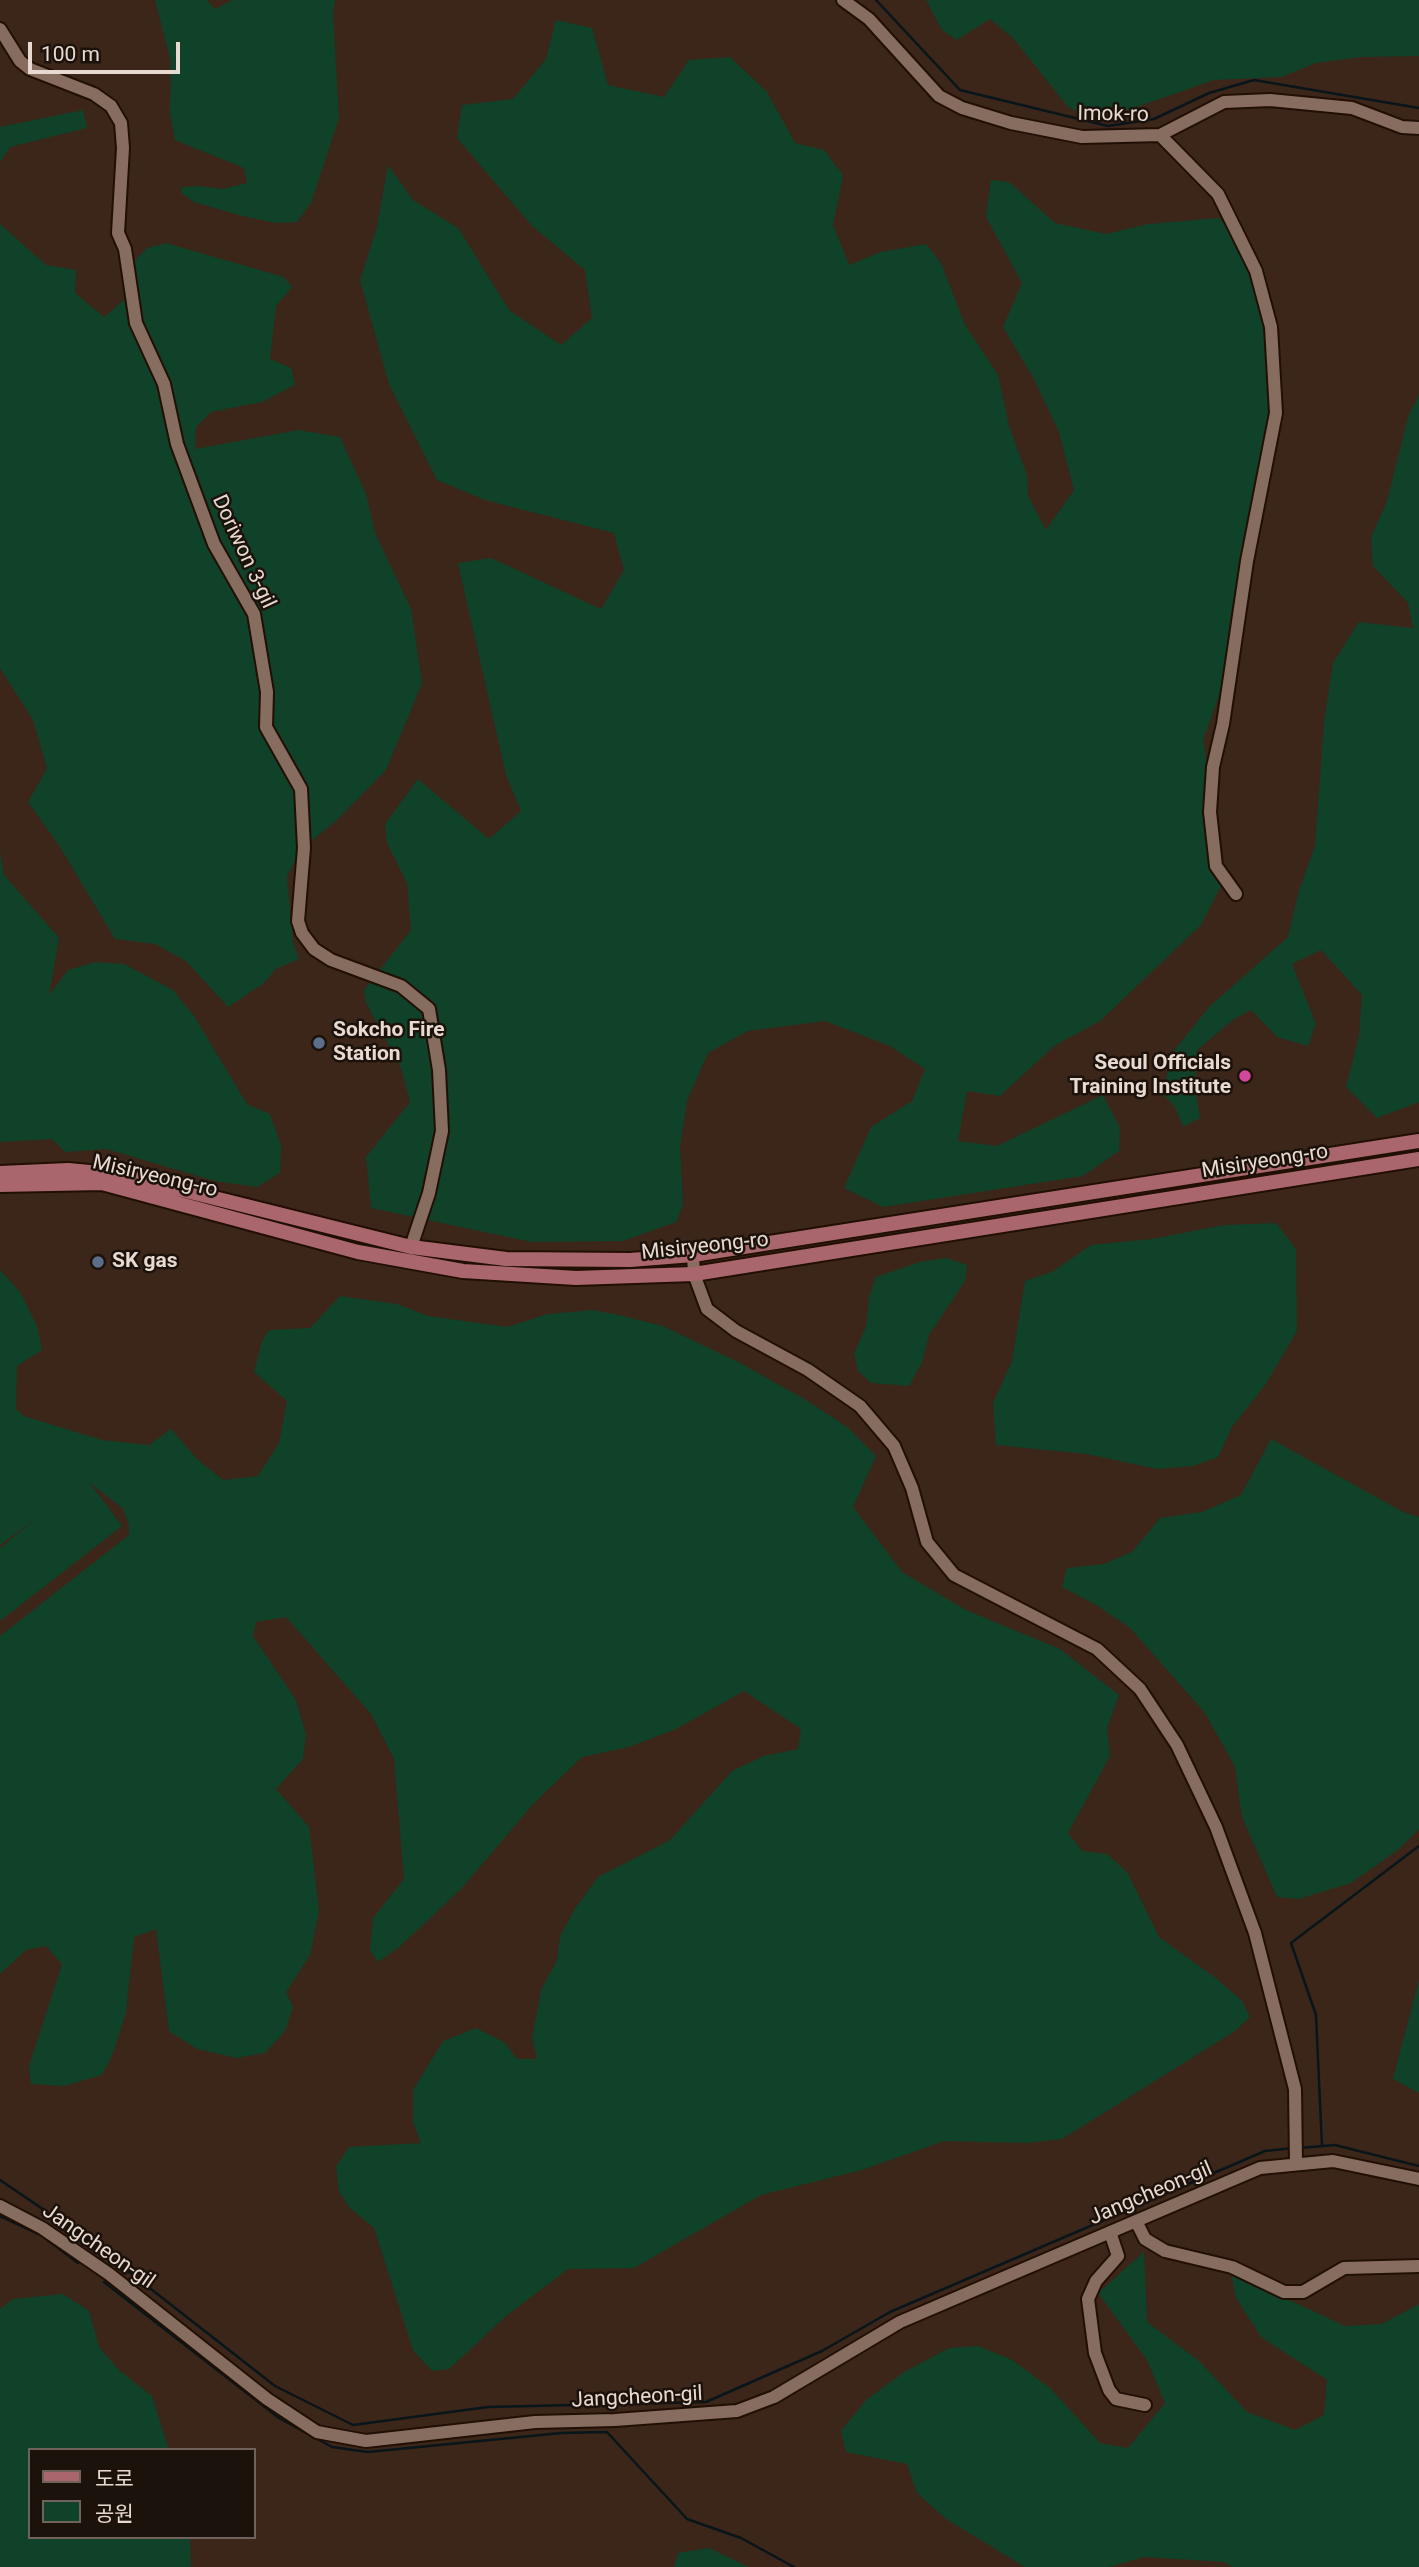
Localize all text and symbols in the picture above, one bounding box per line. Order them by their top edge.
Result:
scale bar [32,28,184,72]
text: 100 m [41,42,100,66]
street label: Imok-ro [1077,102,1149,128]
street label: Doriwon 3-gil [206,491,280,613]
place label: Sokcho Fire Station [333,1018,444,1068]
marker: Sokcho Fire Station [311,1035,327,1051]
place label: Seoul Officials Training Institute [1070,1051,1231,1101]
marker: Seoul Officials Training Institute [1237,1068,1253,1084]
street label: Misiryeong-ro [1200,1140,1330,1184]
street label: Misiryeong-ro [90,1150,220,1204]
street label: Misiryeong-ro [640,1228,770,1266]
place label: SK gas [112,1249,178,1275]
marker: SK gas [90,1254,106,1270]
street label: Jangcheon-gil [1086,2157,1216,2231]
street label: Jangcheon-gil [37,2199,159,2295]
street label: Jangcheon-gil [571,2382,703,2414]
legend [28,2448,256,2539]
text: 도로 [95,2467,134,2491]
text: 공원 [95,2502,134,2526]

